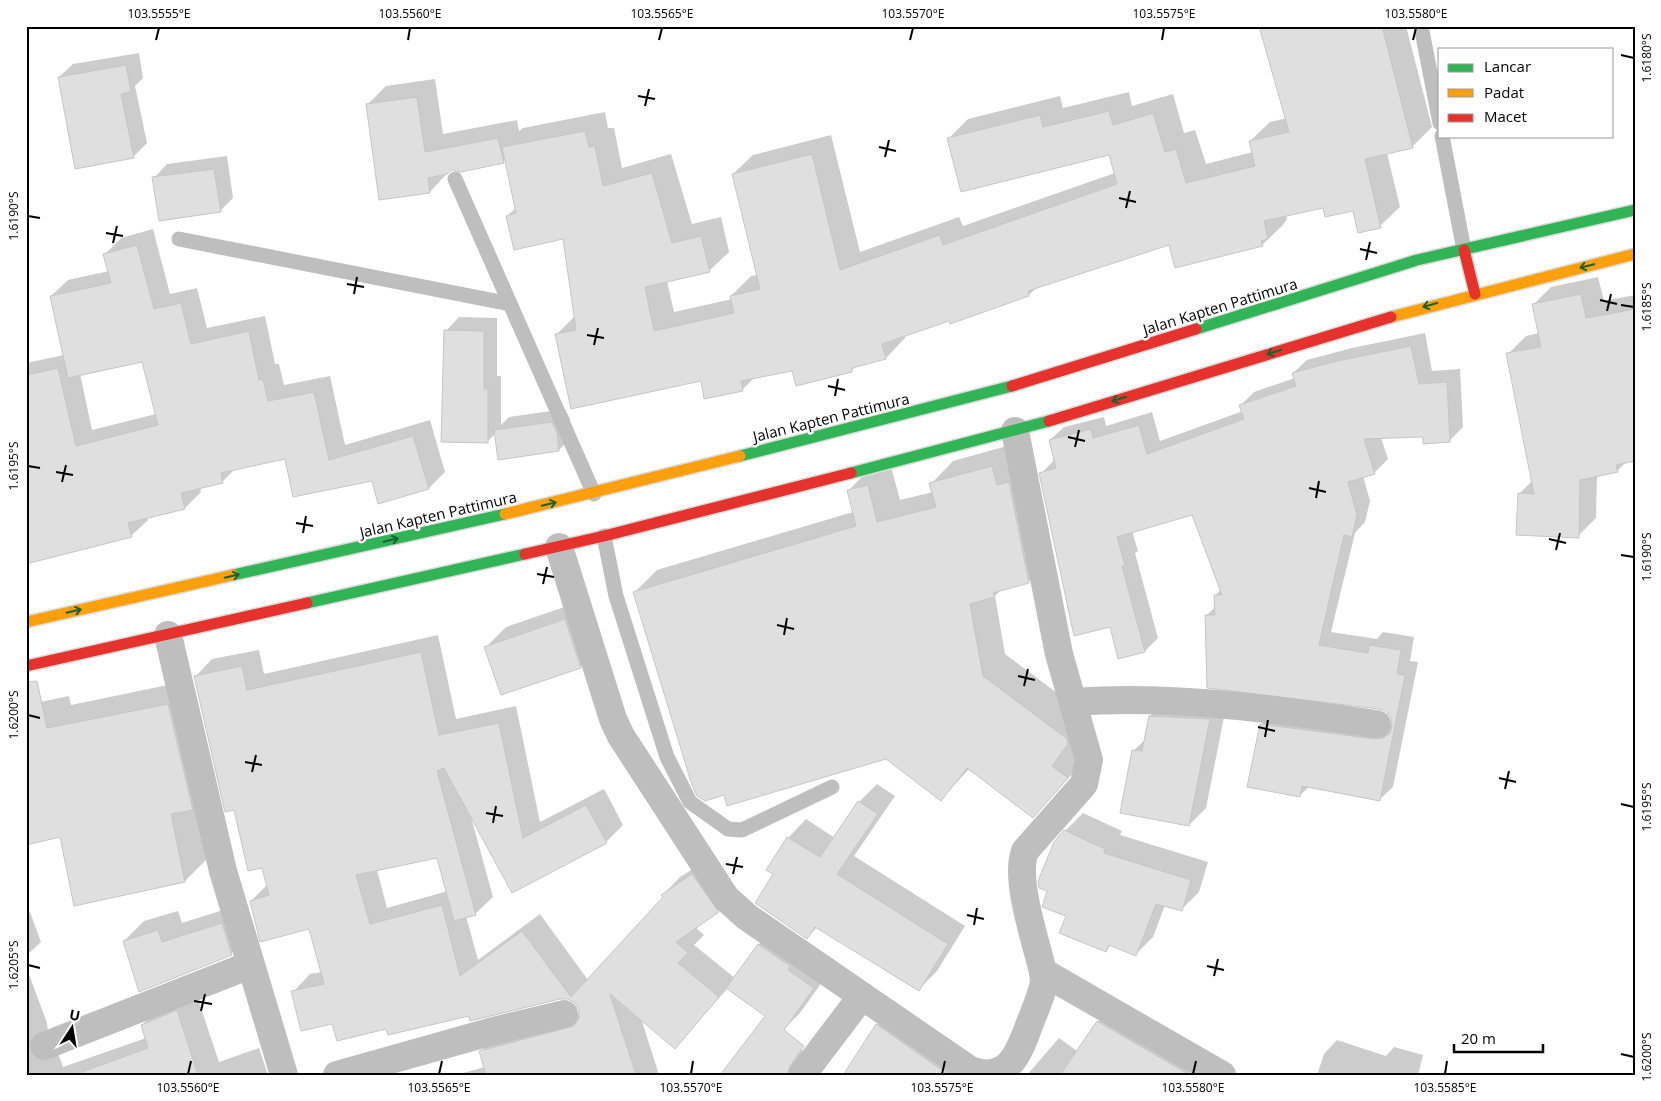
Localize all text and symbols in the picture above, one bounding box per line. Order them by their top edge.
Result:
text: 103.5555°E [128,5,191,22]
text: 103.5560°E [379,5,442,22]
text: 103.5565°E [631,5,694,22]
text: 103.5570°E [882,5,945,22]
text: 103.5575°E [1133,5,1196,22]
text: 103.5580°E [1385,5,1448,22]
text: 1.6180°S [1638,33,1655,83]
legend [1438,48,1614,138]
text: Lancar [1484,56,1531,76]
text: Padat [1484,82,1524,102]
text: Macet [1484,106,1527,126]
text: 1.6190°S [5,191,22,241]
one-way arrow [1580,262,1596,271]
street label: Jalan Kapten Pattimura [1138,273,1300,340]
text: 1.6185°S [1638,282,1655,332]
one-way arrow [1422,301,1438,311]
one-way arrow [1267,348,1283,358]
street label: Jalan Kapten Pattimura [749,388,911,447]
one-way arrow [1111,395,1127,405]
text: 1.6195°S [5,441,22,491]
street label: Jalan Kapten Pattimura [356,486,518,542]
one-way arrow [541,499,557,508]
text: 1.6190°S [1638,532,1655,582]
one-way arrow [382,535,398,544]
one-way arrow [224,570,240,580]
one-way arrow [65,606,81,615]
text: 1.6200°S [5,690,22,740]
text: 1.6195°S [1638,782,1655,832]
text: 1.6205°S [5,940,22,990]
north arrow [48,1004,98,1054]
text: U [68,1004,82,1025]
scale bar [1454,1021,1542,1053]
text: 20 m [1461,1028,1496,1048]
text: 1.6200°S [1638,1032,1655,1082]
text: 103.5560°E [157,1079,220,1096]
text: 103.5565°E [408,1079,471,1096]
text: 103.5570°E [660,1079,723,1096]
text: 103.5575°E [911,1079,974,1096]
text: 103.5580°E [1162,1079,1225,1096]
text: 103.5585°E [1414,1079,1477,1096]

